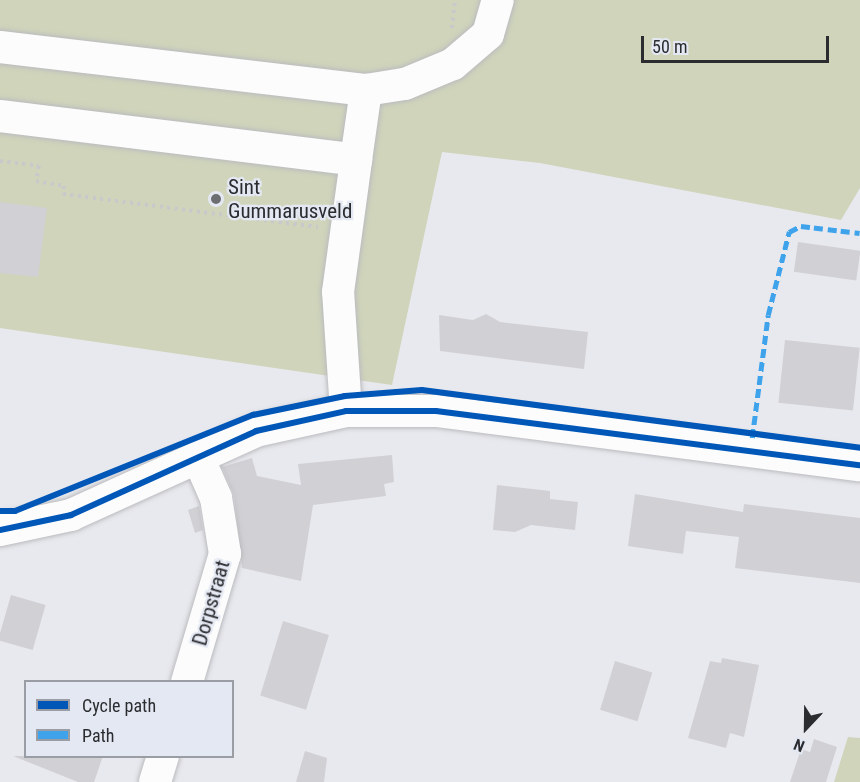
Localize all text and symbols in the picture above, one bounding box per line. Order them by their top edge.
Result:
scale bar [644,24,832,62]
text: 50 m [652,36,687,57]
place label: Sint Gummarusveld [228,174,352,224]
marker: Sint Gummarusveld [209,192,223,206]
street label: Dorpstraat [187,558,235,648]
legend [24,680,234,758]
text: Cycle path [82,695,156,716]
north arrow [776,698,836,758]
text: Path [82,725,115,746]
text: N [791,735,807,756]

